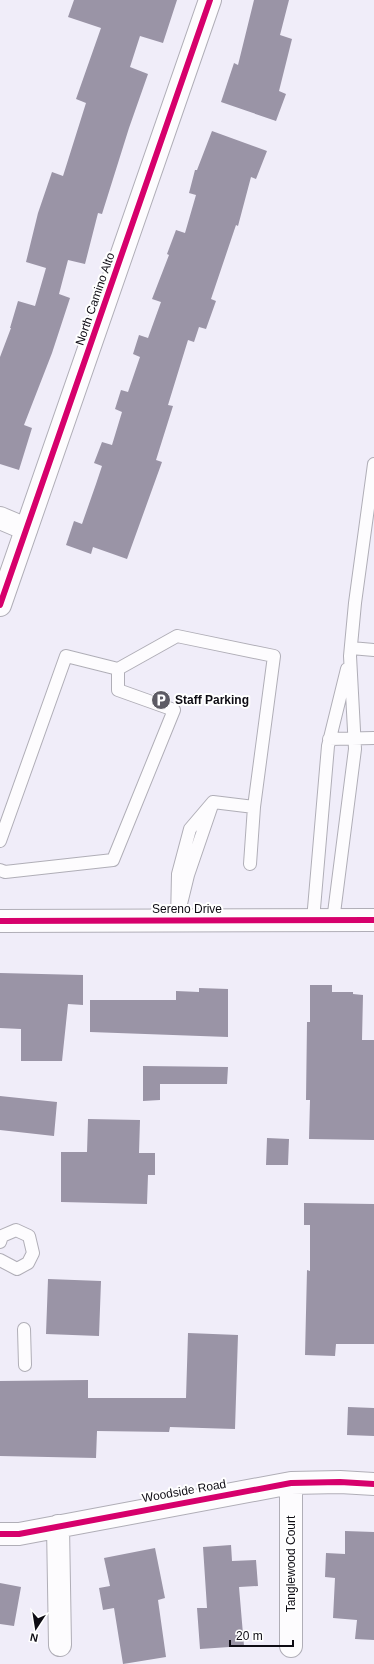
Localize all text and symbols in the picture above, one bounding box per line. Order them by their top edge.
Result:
street label: North Camino Alto [73,250,118,347]
parking icon: Staff Parking [150,689,172,711]
place label: Staff Parking [175,693,249,707]
street label: Sereno Drive [152,902,222,916]
street label: Woodside Road [141,1477,227,1505]
street label: Tanglewood Court [284,1515,298,1612]
north arrow [16,1608,56,1648]
scale bar [230,1622,293,1648]
text: 20 m [236,1629,263,1643]
text: N [29,1631,39,1644]

